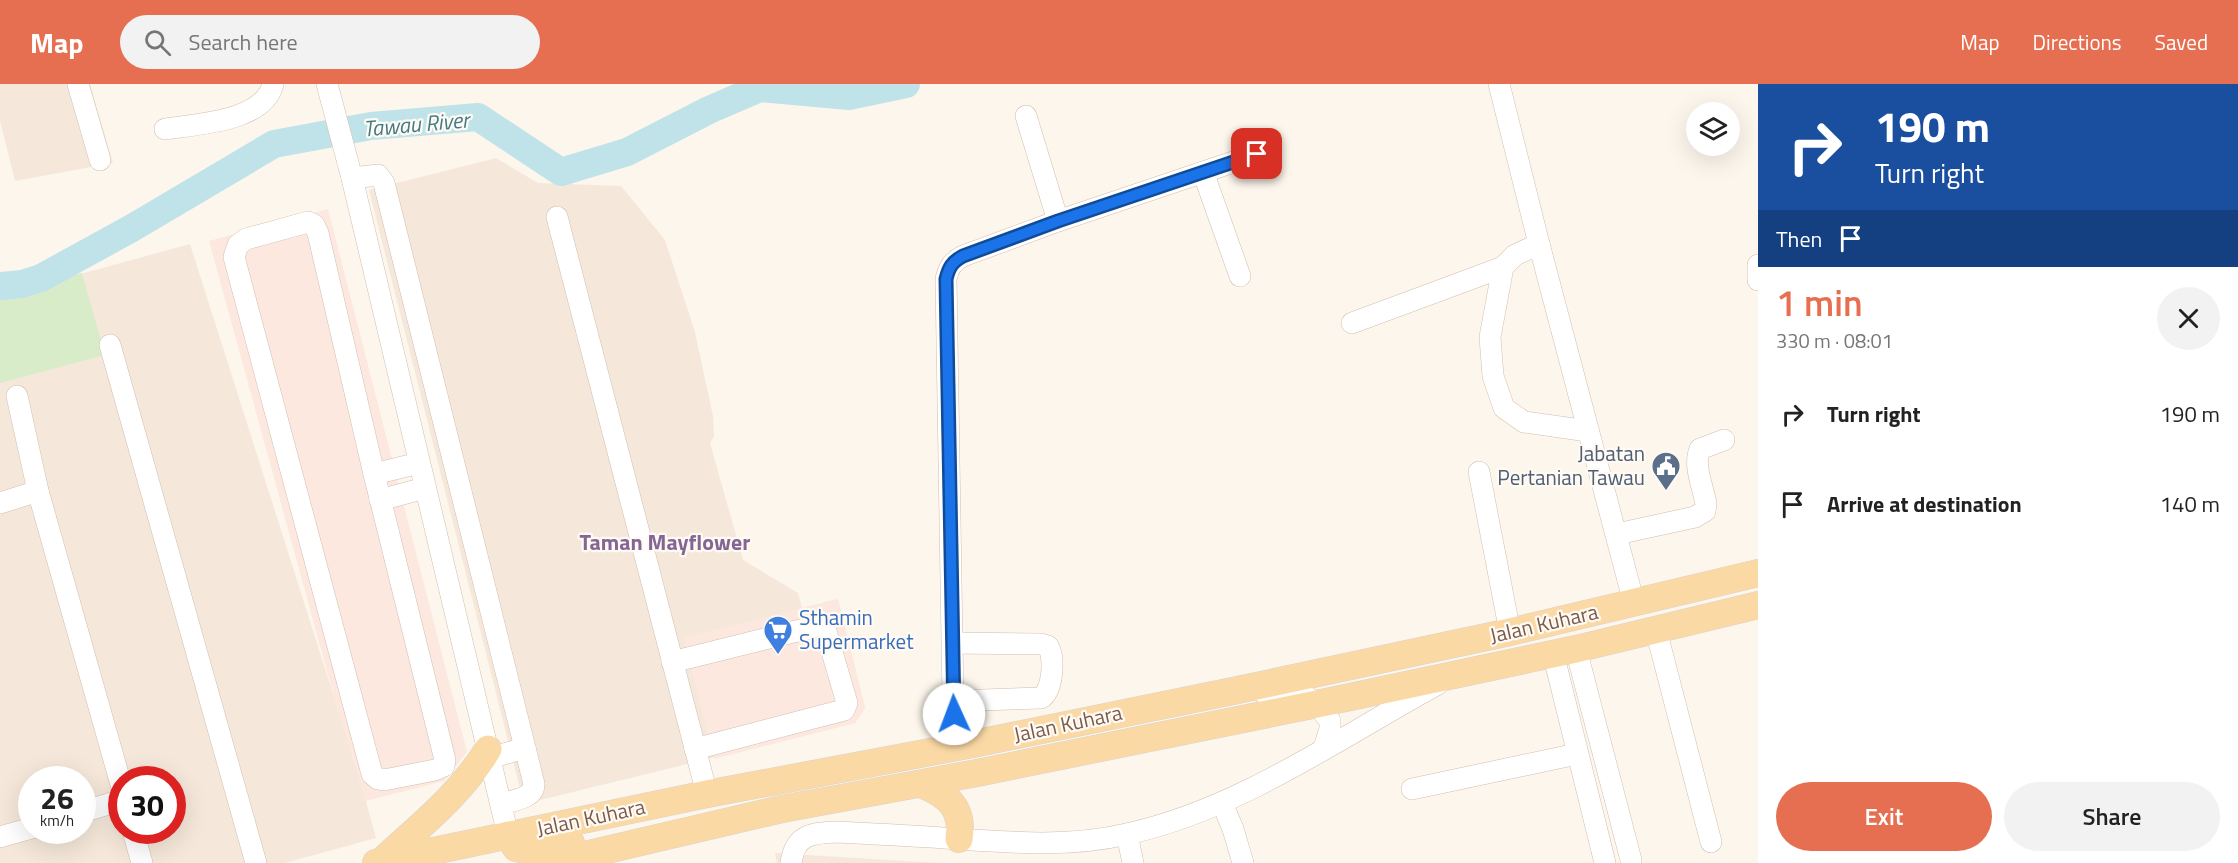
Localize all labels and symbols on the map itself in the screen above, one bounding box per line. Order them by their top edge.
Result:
water label: Tawau River [362,102,473,146]
pin [1231,128,1282,179]
place label: Jabatan Pertanian Tawau [1497,437,1645,493]
public building icon: Jabatan Pertanian Tawau [1650,450,1682,492]
district label: Taman Mayflower [580,525,750,559]
street label: Jalan Kuhara [1486,595,1602,651]
place label: Sthamin Supermarket [799,601,914,657]
supermarket icon: Sthamin Supermarket [762,614,794,656]
position arrow [922,682,986,746]
street label: Jalan Kuhara [1011,696,1126,750]
speed limit sign: 30 [108,766,186,844]
street label: Jalan Kuhara [534,790,649,844]

